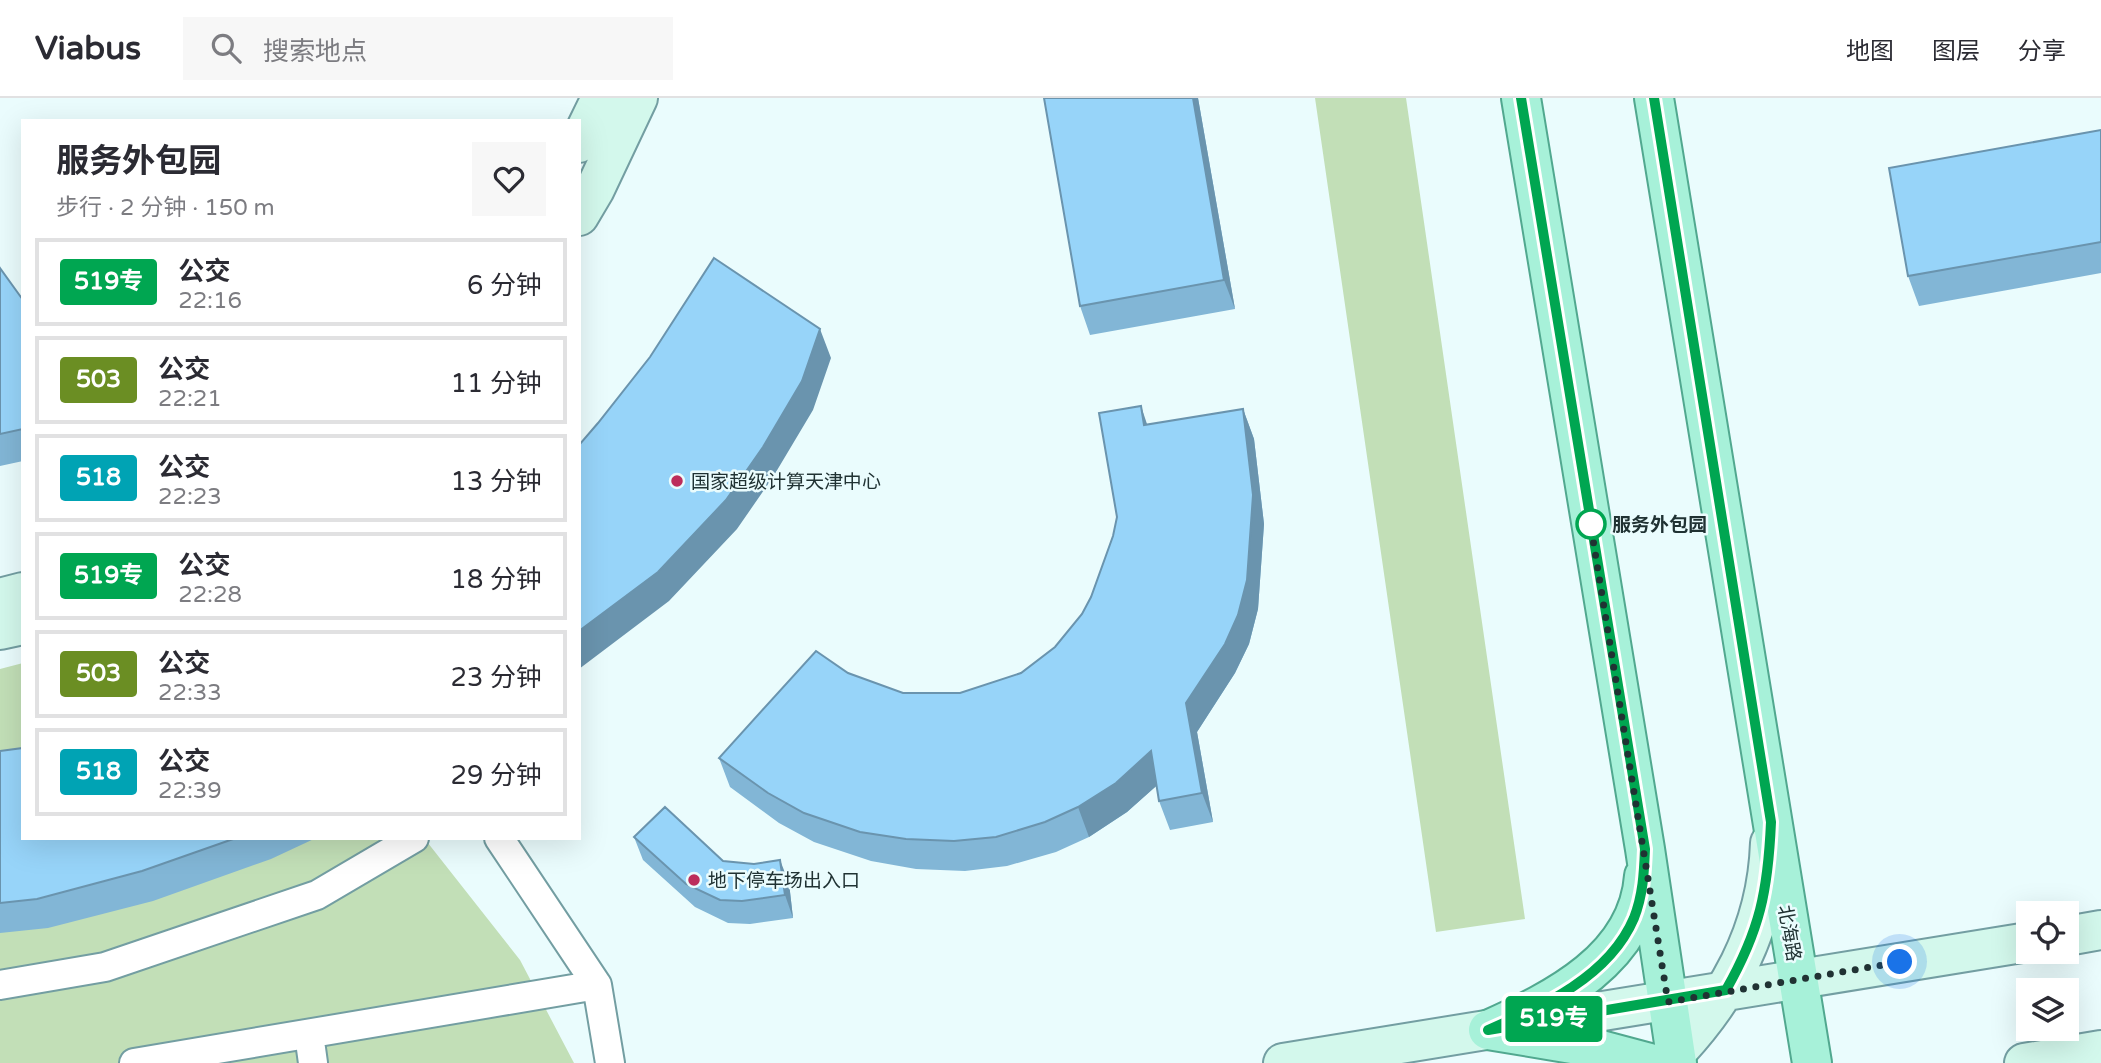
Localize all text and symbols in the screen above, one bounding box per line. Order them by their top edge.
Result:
search box [183,17,673,80]
text: Viabus [35,29,141,68]
icon: search [207,29,245,67]
text: 搜索地点 [263,36,367,67]
text: 地图 [1846,37,1894,66]
text: 图层 [1932,37,1980,66]
text: 分享 [2018,37,2066,66]
text: 服务外包园 [56,142,221,181]
button: heart [472,142,546,216]
text: 步行 · 2 分钟 · 150 m [56,194,275,222]
text: 公交 [178,256,230,287]
text: 519专 [74,267,143,296]
text: 6 分钟 [467,270,542,301]
text: 22:16 [178,287,242,315]
text: 公交 [158,354,210,385]
text: 503 [76,365,121,394]
text: 11 分钟 [451,368,542,399]
text: 22:21 [158,385,222,413]
text: 公交 [158,452,210,483]
text: 518 [76,463,121,492]
text: 13 分钟 [451,466,542,497]
place label: 国家超级计算天津中心 [691,471,881,493]
marker: 国家超级计算天津中心 [669,473,685,489]
text: 22:23 [158,483,222,511]
marker: 服务外包园 [1576,509,1606,539]
place label: 服务外包园 [1612,514,1707,536]
text: 公交 [178,550,230,581]
text: 519专 [74,561,143,590]
text: 18 分钟 [451,564,542,595]
text: 22:28 [178,581,242,609]
text: 公交 [158,648,210,679]
text: 503 [76,659,121,688]
text: 23 分钟 [451,662,542,693]
text: 22:33 [158,679,222,707]
text: 公交 [158,746,210,777]
text: 518 [76,757,121,786]
text: 29 分钟 [451,760,542,791]
text: 22:39 [158,777,222,805]
place label: 地下停车场出入口 [708,870,860,892]
marker: 地下停车场出入口 [686,872,702,888]
map controls [2016,901,2079,1041]
button: locate [2016,901,2079,964]
street label: 北海路 [1773,903,1805,963]
your location [1882,944,1917,979]
button: layers [2016,978,2079,1041]
line badge: 519专 [1505,996,1603,1042]
text: 519专 [1519,1004,1589,1033]

